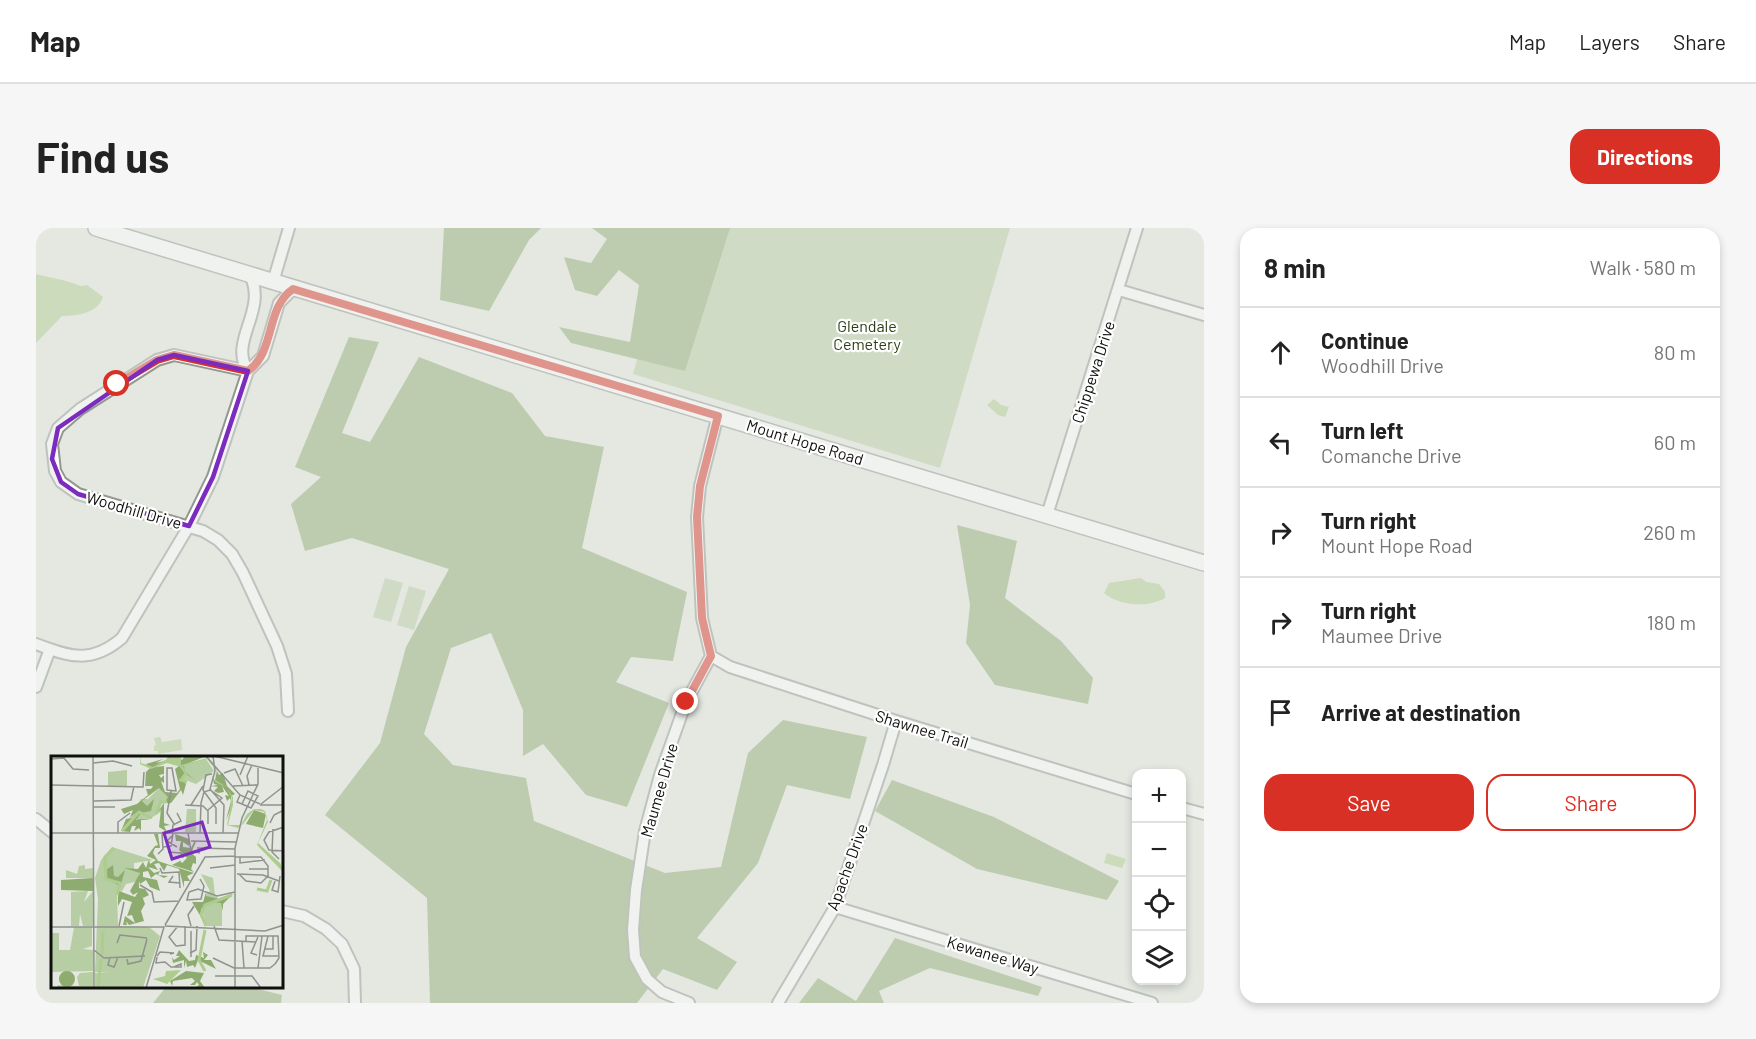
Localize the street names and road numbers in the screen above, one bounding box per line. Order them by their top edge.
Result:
street label: Chippewa Drive [1067,318,1118,426]
street label: Mount Hope Road [744,415,866,468]
street label: Woodhill Drive [84,487,184,532]
street label: Shawnee Trail [873,705,971,752]
street label: Maumee Drive [636,741,681,839]
street label: Apache Drive [822,821,871,913]
street label: Kewanee Way [945,932,1042,978]

